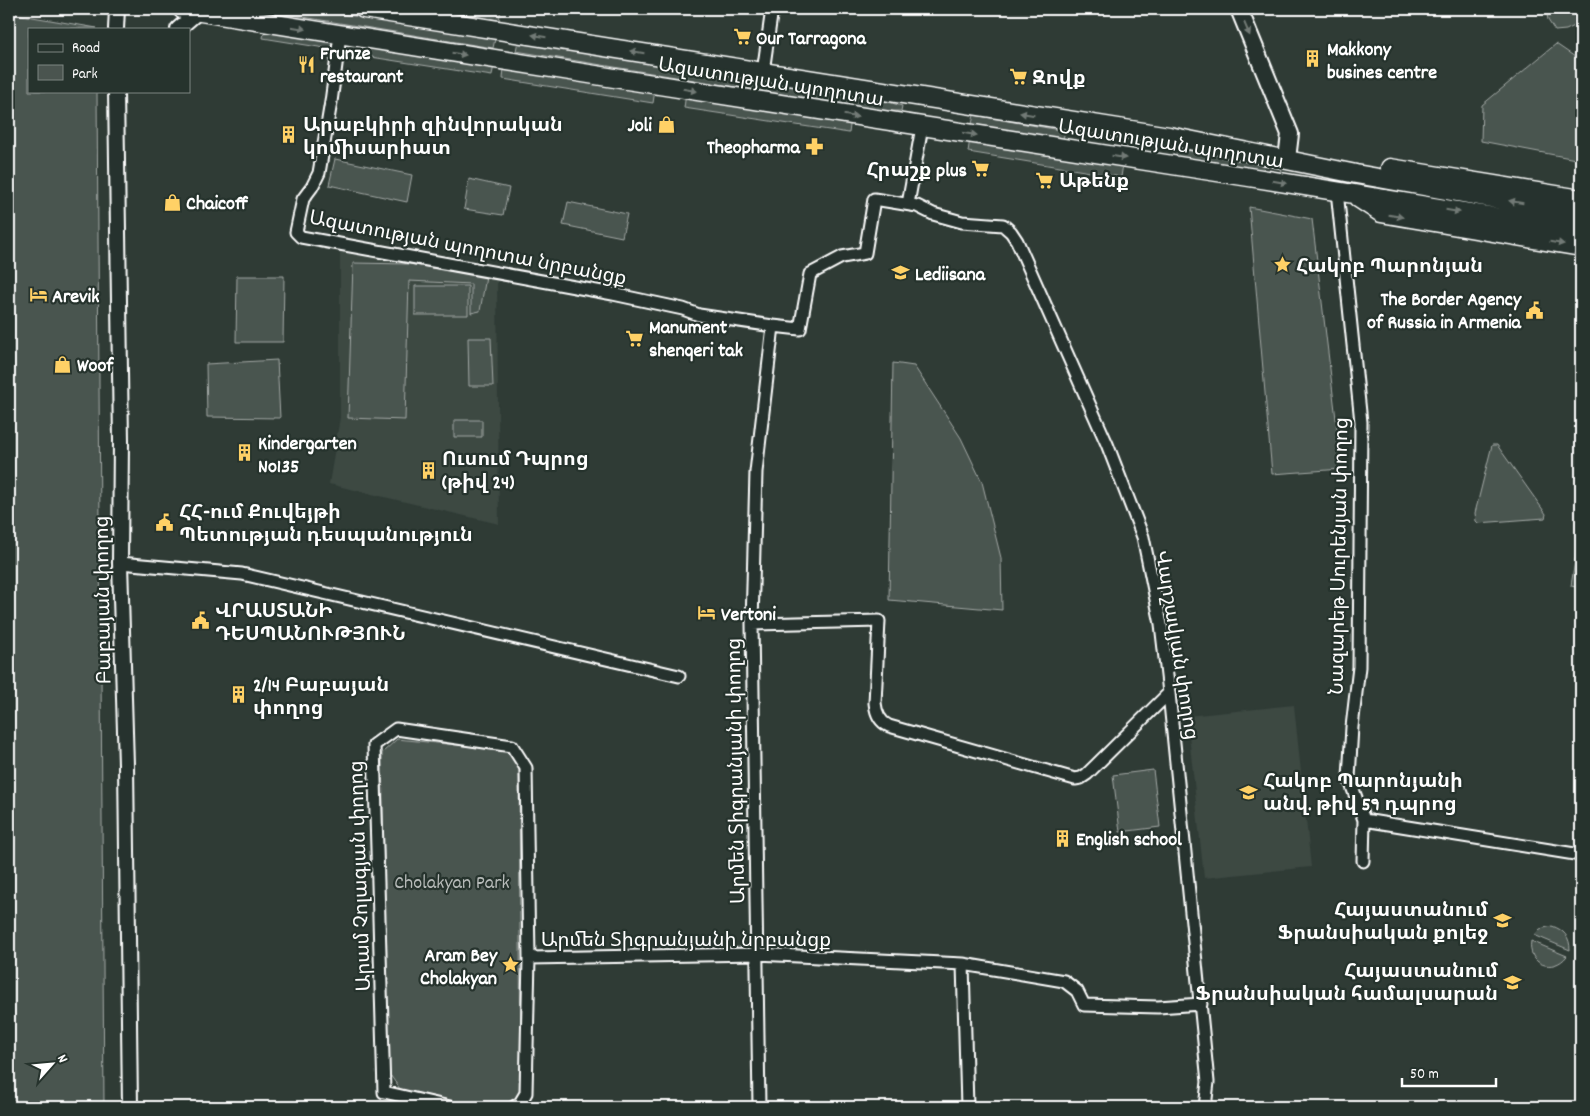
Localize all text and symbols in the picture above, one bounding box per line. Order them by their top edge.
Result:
one-way arrow [1244,22,1252,36]
one-way arrow [291,25,307,33]
place label: Our Tarragona [756,26,867,54]
supermarket icon: Our Tarragona [732,27,752,47]
legend [28,28,190,92]
one-way arrow [530,32,546,40]
place label: Makkony busines centre [1327,37,1437,88]
text: Road [72,38,100,60]
place label: Frunze restaurant [320,41,404,92]
one-way arrow [628,48,644,56]
building icon: Makkony busines centre [1303,49,1323,69]
one-way arrow [452,50,468,58]
street label: Ազատության պողոտա [656,52,885,116]
restaurant icon: Frunze restaurant [296,54,316,74]
text: Park [72,64,98,86]
place label: Զովք [1032,66,1086,94]
supermarket icon: Զովք [1008,67,1028,87]
one-way arrow [683,87,699,95]
one-way arrow [1019,109,1035,117]
one-way arrow [843,112,859,120]
place label: Արաբկիրի զինվորական կոմիսարիատ [303,113,563,164]
place label: Joli [627,113,652,141]
shop icon: Joli [656,114,676,134]
street label: Ազատության պողոտա [1056,114,1285,178]
building icon: Արաբկիրի զինվորական կոմիսարիատ [279,125,299,145]
one-way arrow [962,130,978,138]
place label: Theopharma [707,135,801,163]
pharmacy icon: Theopharma [804,136,824,156]
one-way arrow [1112,153,1128,161]
place label: Հրաշք plus [866,158,967,186]
supermarket icon: Հրաշք plus [971,159,991,179]
place label: Աթենք [1059,169,1129,197]
supermarket icon: Աթենք [1035,170,1055,190]
one-way arrow [1272,178,1288,186]
place label: Chaicoff [186,191,249,219]
shop icon: Chaicoff [162,192,182,212]
one-way arrow [1508,198,1524,206]
street label: Ազատության պողոտա նրբանցք [306,205,629,294]
one-way arrow [1446,207,1462,215]
one-way arrow [1389,212,1405,220]
one-way arrow [1549,239,1565,247]
place label: Հակոբ Պարոնյան [1296,254,1483,282]
place icon: Հակոբ Պարոնյան [1272,255,1292,275]
place label: Lediisana [915,262,986,290]
school or university icon: Lediisana [891,263,911,283]
place label: Arevik [52,284,99,312]
hotel icon: Arevik [28,285,48,305]
place label: The Border Agency of Russia in Armenia [1367,287,1522,338]
public building icon: The Border Agency of Russia in Armenia [1525,300,1545,320]
place label: Manument shenqeri tak [649,315,743,366]
supermarket icon: Manument shenqeri tak [625,328,645,348]
place label: Woof [77,353,114,381]
shop icon: Woof [53,354,73,374]
street label: Նազարեթ Սուրենյան փողոց [1325,417,1357,695]
place label: Kindergarten No135 [258,431,357,482]
building icon: Kindergarten No135 [234,443,254,463]
place label: Ուսում Դպրոց (թիվ 24) [442,447,589,498]
building icon: Ուսում Դպրոց (թիվ 24) [418,460,438,480]
place label: ՀՀ-ում Քուվեյթի Պետության դեսպանություն [179,500,473,551]
public building icon: ՀՀ-ում Քուվեյթի Պետության դեսպանություն [155,512,175,532]
street label: Բաբայան փողոց [90,515,120,685]
street label: Վարշավյան փողոց [1146,549,1204,742]
place label: ՎՐԱՍՏԱՆԻ ԴԵՍՊԱՆՈՒԹՅՈՒՆ [215,599,406,650]
place label: Vertoni [721,602,776,630]
hotel icon: Vertoni [697,603,717,623]
public building icon: ՎՐԱՍՏԱՆԻ ԴԵՍՊԱՆՈՒԹՅՈՒՆ [191,611,211,631]
street label: Արմեն Տիգրանյանի փողոց [722,638,754,904]
place label: 2/14 Բաբայան փողոց [253,673,389,724]
building icon: 2/14 Բաբայան փողոց [229,685,249,705]
street label: Արամ Չոլագյան փողոց [344,760,380,992]
place label: Հակոբ Պարոնյանի անվ. թիվ 59 դպրոց [1263,769,1463,820]
school or university icon: Հակոբ Պարոնյանի անվ. թիվ 59 դպրոց [1239,782,1259,802]
place label: English school [1076,827,1182,855]
building icon: English school [1052,828,1072,848]
park label: Cholakyan Park [394,870,510,898]
place label: Հայաստանում Ֆրանսիական քոլեջ [1278,898,1489,949]
school or university icon: Հայաստանում Ֆրանսիական քոլեջ [1492,911,1512,931]
street label: Արմեն Տիգրանյանի նրբանցք [541,928,831,956]
place label: Aram Bey Cholakyan [420,943,498,994]
place icon: Aram Bey Cholakyan [501,955,521,975]
place label: Հայաստանում Ֆրանսիական համալսարան [1196,959,1499,1010]
school or university icon: Հայաստանում Ֆրանսիական համալսարան [1502,972,1522,992]
north arrow [28,1038,78,1088]
text: N [51,1051,72,1067]
scale bar [1402,1056,1496,1088]
text: 50 m [1410,1064,1439,1086]

